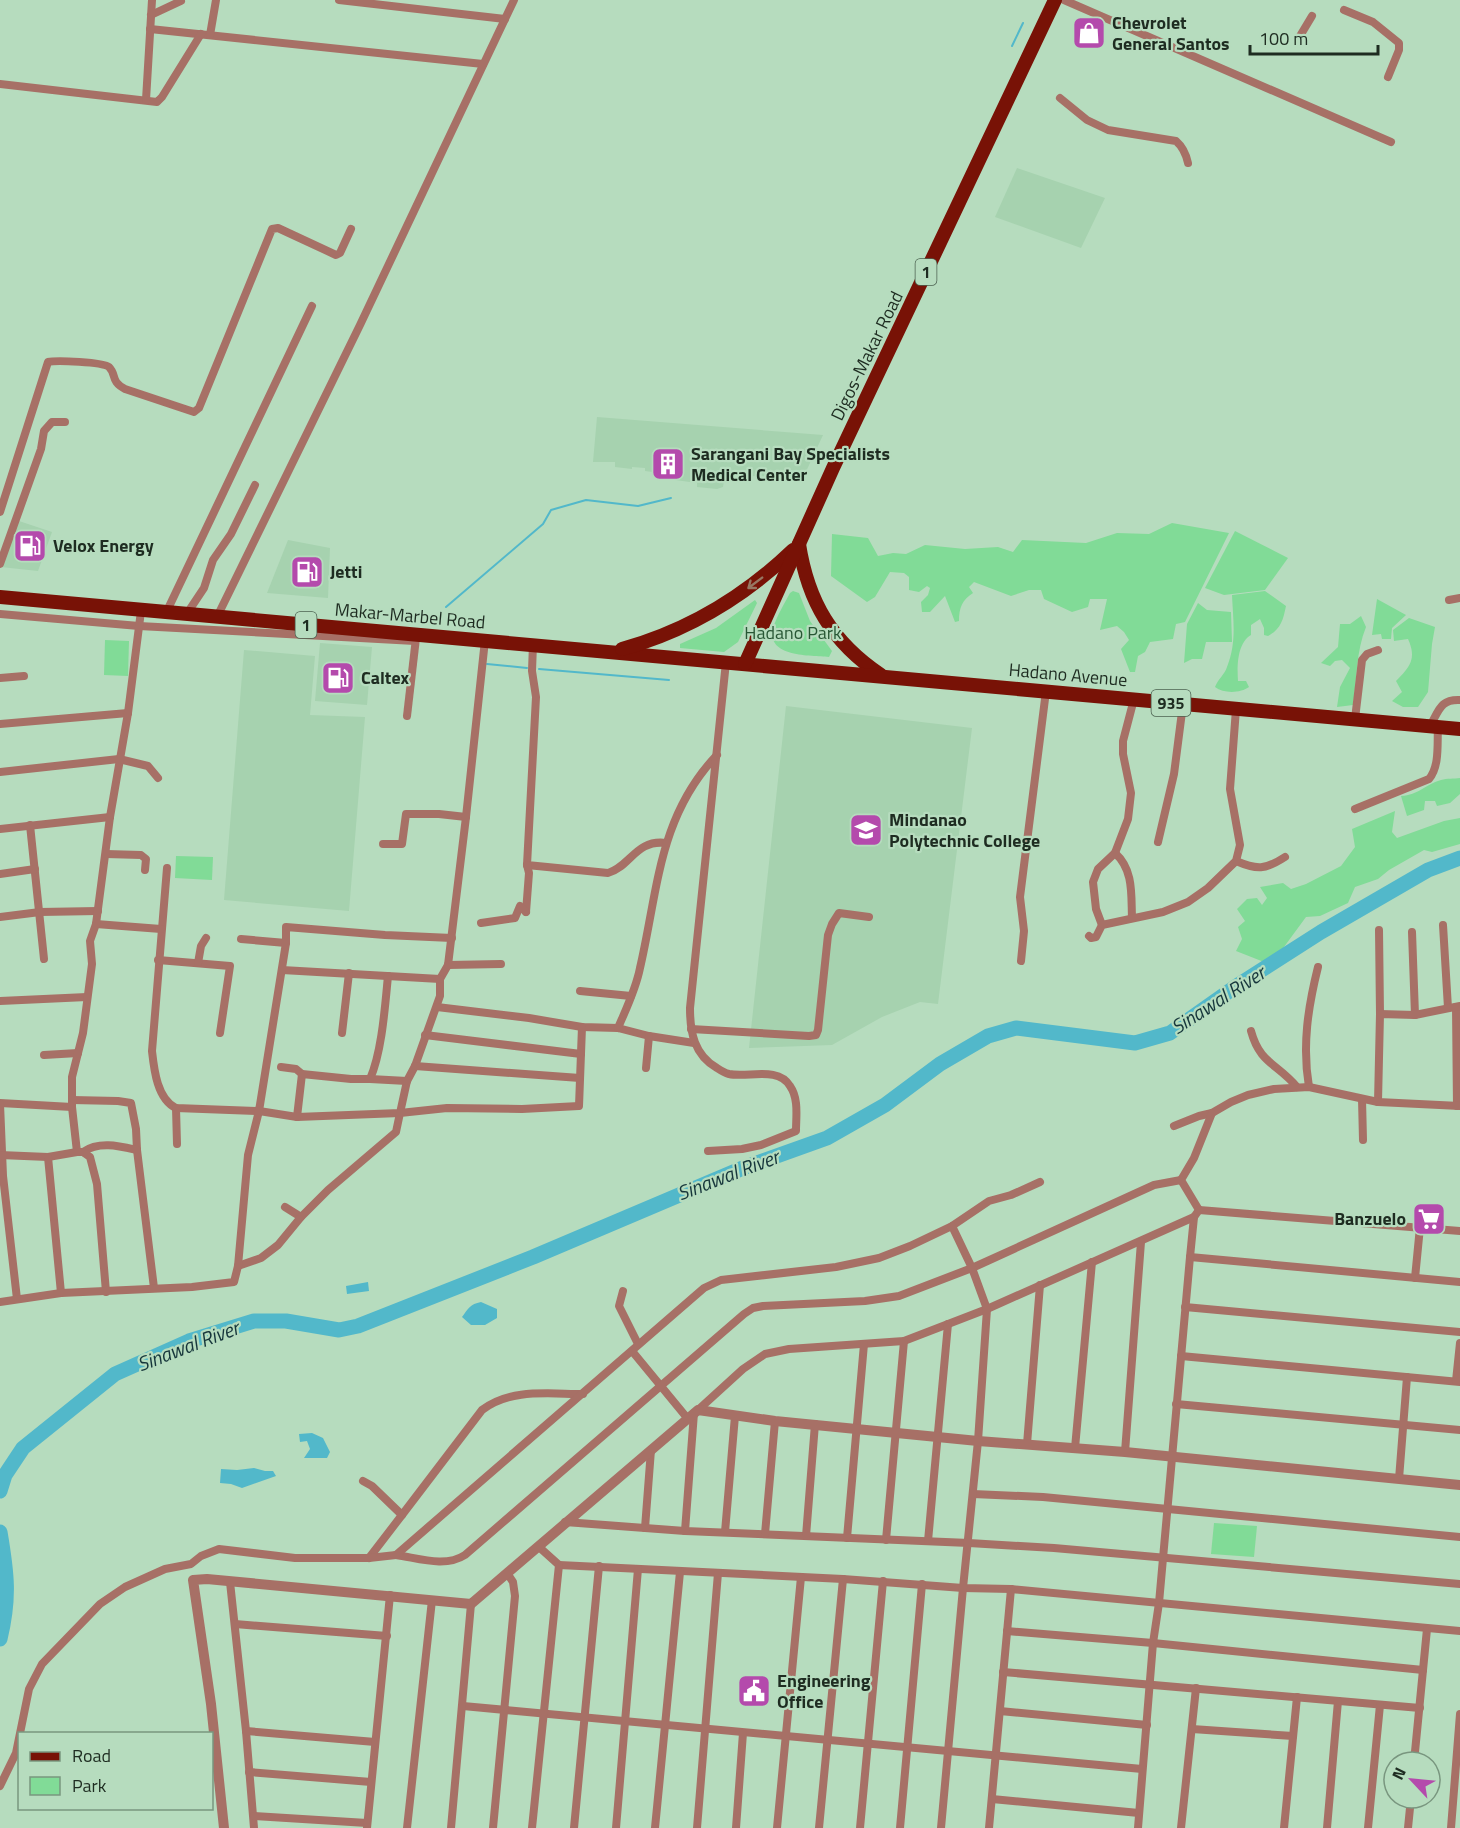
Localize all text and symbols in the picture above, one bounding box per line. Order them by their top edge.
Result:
place label: Chevrolet General Santos [1112,9,1230,57]
shop icon: Chevrolet General Santos [1071,15,1107,51]
scale bar [1250,18,1378,56]
text: 100 m [1259,25,1308,52]
road number: 1 [916,259,936,285]
street label: Digos-Makar Road [823,286,910,425]
place label: Sarangani Bay Specialists Medical Center [691,440,890,488]
building icon: Sarangani Bay Specialists Medical Center [650,446,686,482]
fuel station icon: Velox Energy [12,528,48,564]
place label: Velox Energy [53,532,154,559]
fuel station icon: Jetti [289,554,325,590]
place label: Jetti [330,558,362,585]
one-way arrow [747,576,763,589]
street label: Makar-Marbel Road [334,595,486,636]
road number: 1 [296,612,316,638]
park label: Hadano Park [744,619,842,646]
street label: Hadano Avenue [1008,656,1129,693]
fuel station icon: Caltex [320,660,356,696]
place label: Caltex [361,664,410,691]
road number: 935 [1152,690,1190,716]
place label: Mindanao Polytechnic College [889,806,1040,854]
school or university icon: Mindanao Polytechnic College [848,812,884,848]
water label: Sinawal River [1164,956,1273,1042]
water label: Sinawal River [672,1140,786,1208]
supermarket icon: Banzuelo [1411,1201,1447,1237]
place label: Banzuelo [1334,1205,1406,1232]
water label: Sinawal River [132,1311,246,1379]
place label: Engineering Office [777,1667,871,1715]
public building icon: Engineering Office [736,1673,772,1709]
legend [18,1732,213,1810]
text: Road [72,1742,111,1769]
north arrow [1382,1750,1442,1810]
text: N [1385,1763,1412,1784]
text: Park [72,1772,107,1799]

